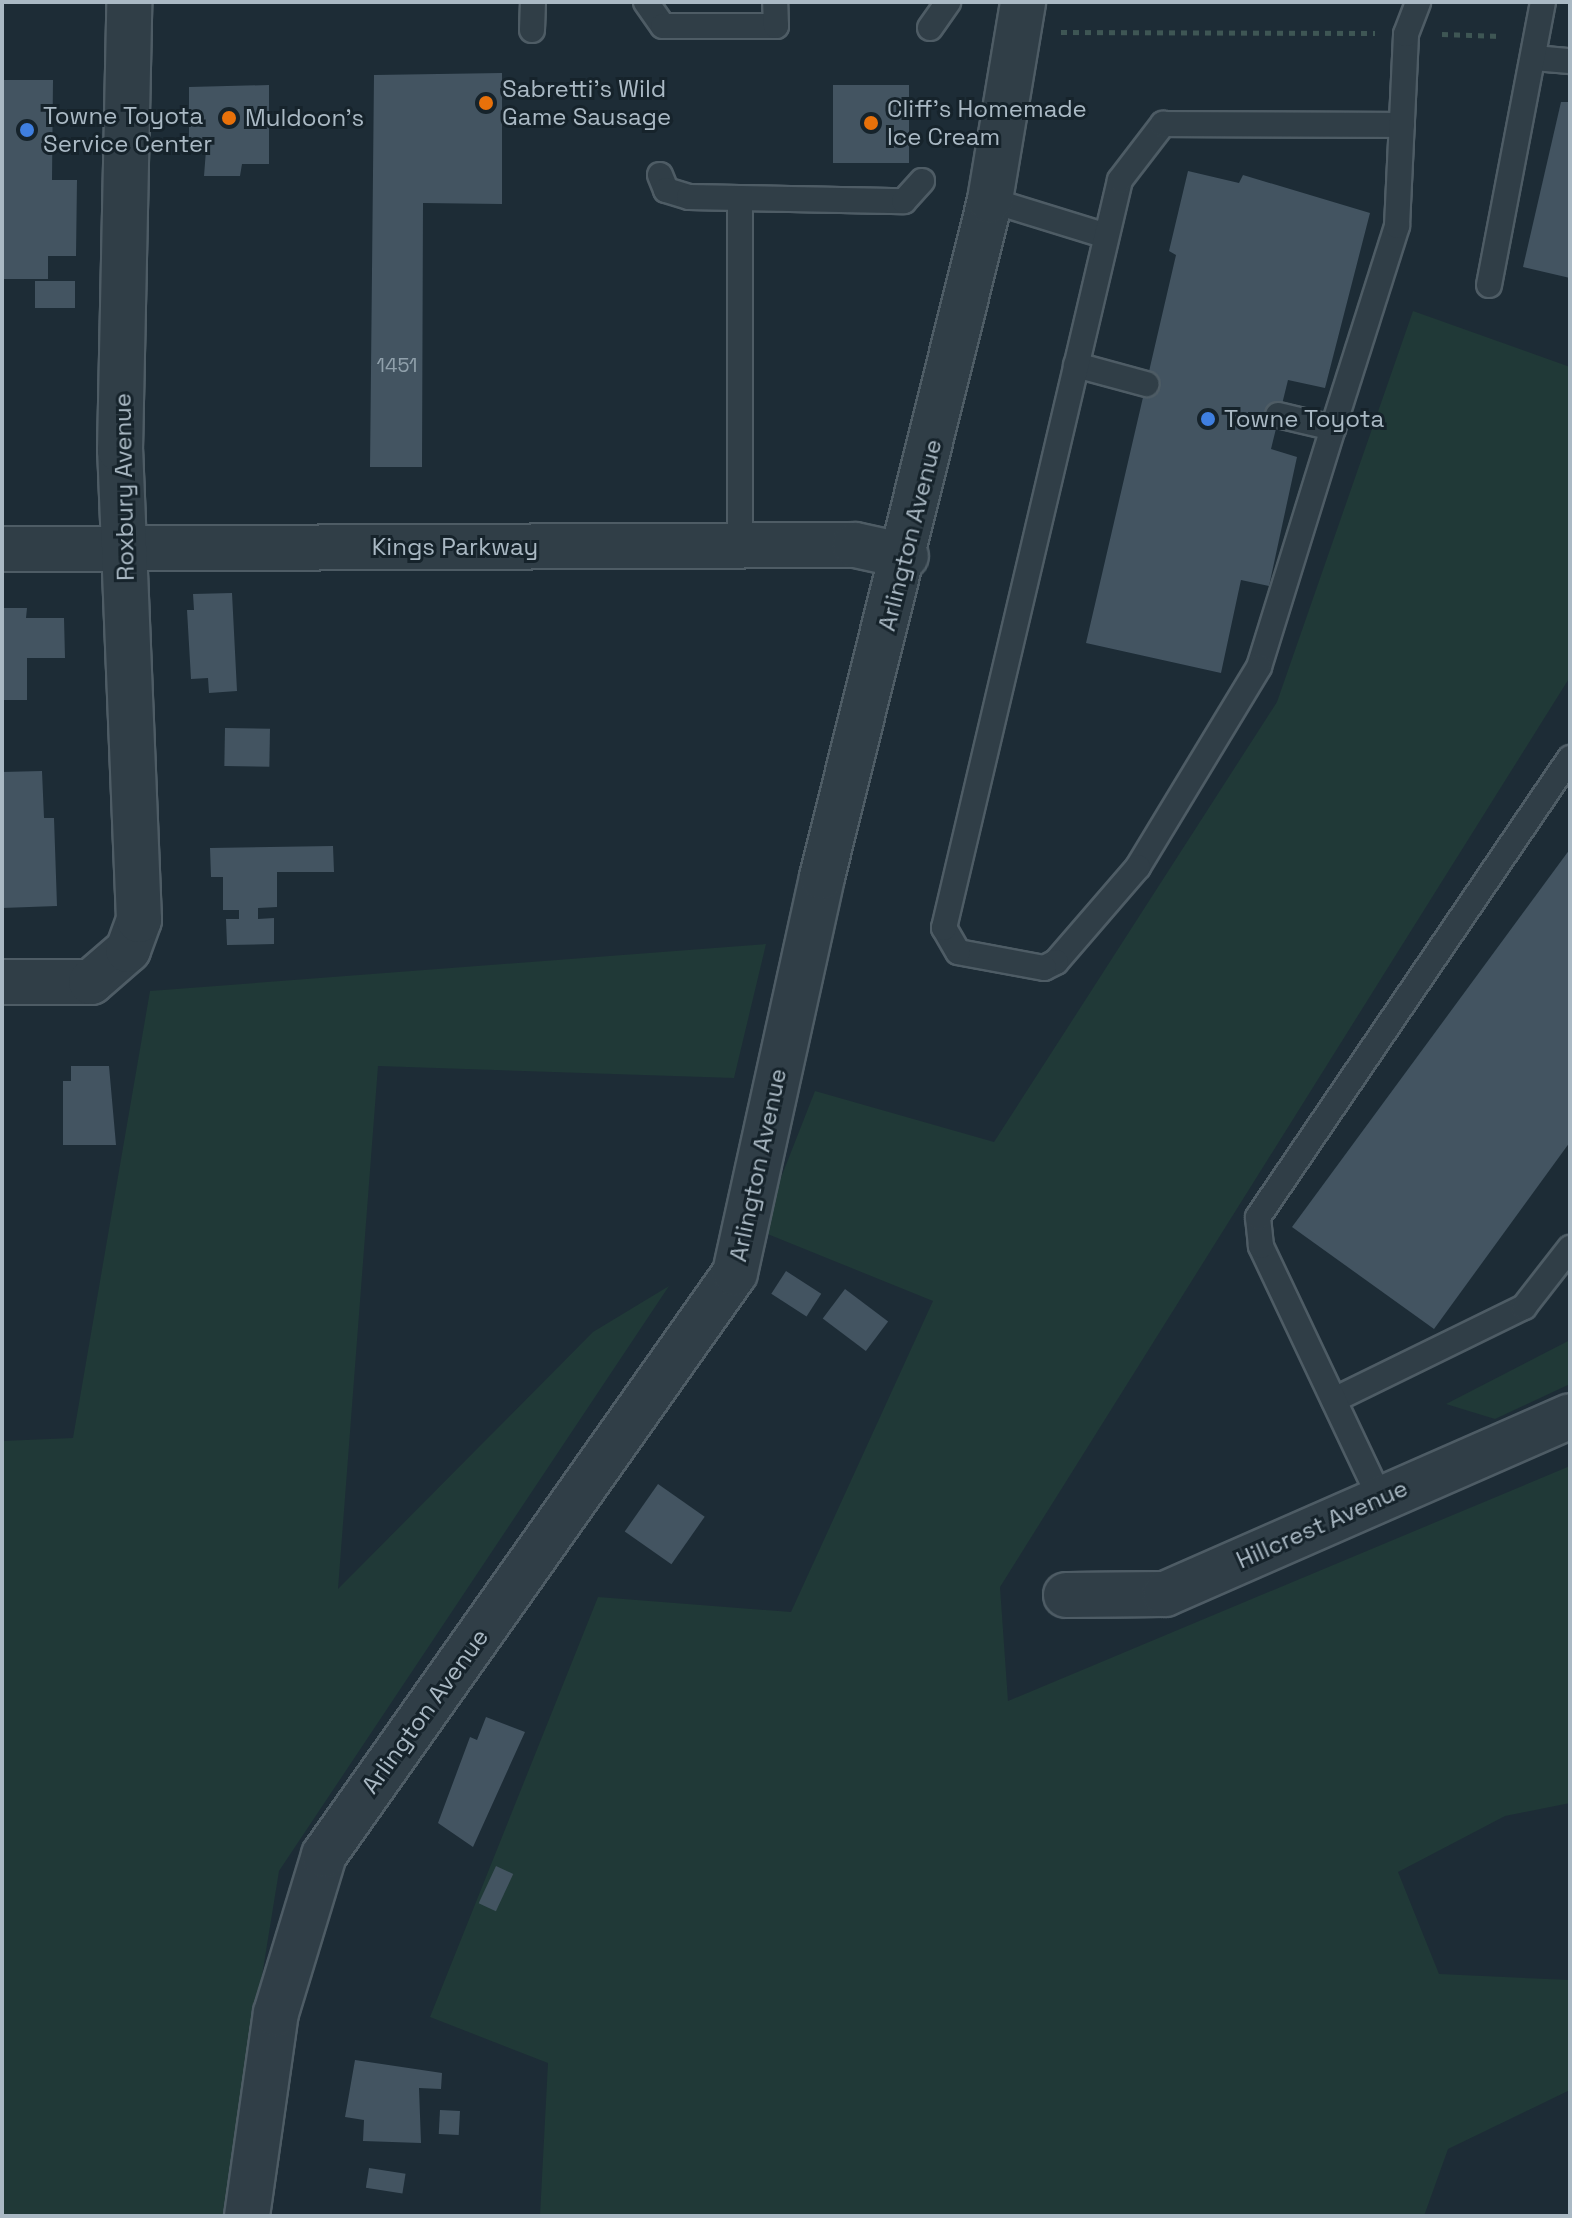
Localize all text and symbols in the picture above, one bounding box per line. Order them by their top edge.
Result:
place label: Sabretti's Wild Game Sausage [502,75,671,131]
marker: Sabretti's Wild Game Sausage [477,94,495,112]
place label: Cliff's Homemade Ice Cream [887,95,1087,151]
place label: Towne Toyota Service Center [43,102,212,158]
place label: Muldoon's [245,104,364,132]
marker: Muldoon's [220,109,238,127]
marker: Cliff's Homemade Ice Cream [862,114,880,132]
marker: Towne Toyota Service Center [18,121,36,139]
house number: 1451 [377,353,417,377]
street label: Roxbury Avenue [108,393,140,581]
place label: Towne Toyota [1224,405,1385,433]
marker: Towne Toyota [1199,410,1217,428]
street label: Arlington Avenue [872,436,948,634]
street label: Kings Parkway [372,533,538,561]
street label: Arlington Avenue [723,1066,793,1264]
street label: Hillcrest Avenue [1232,1473,1412,1575]
street label: Arlington Avenue [355,1623,495,1799]

